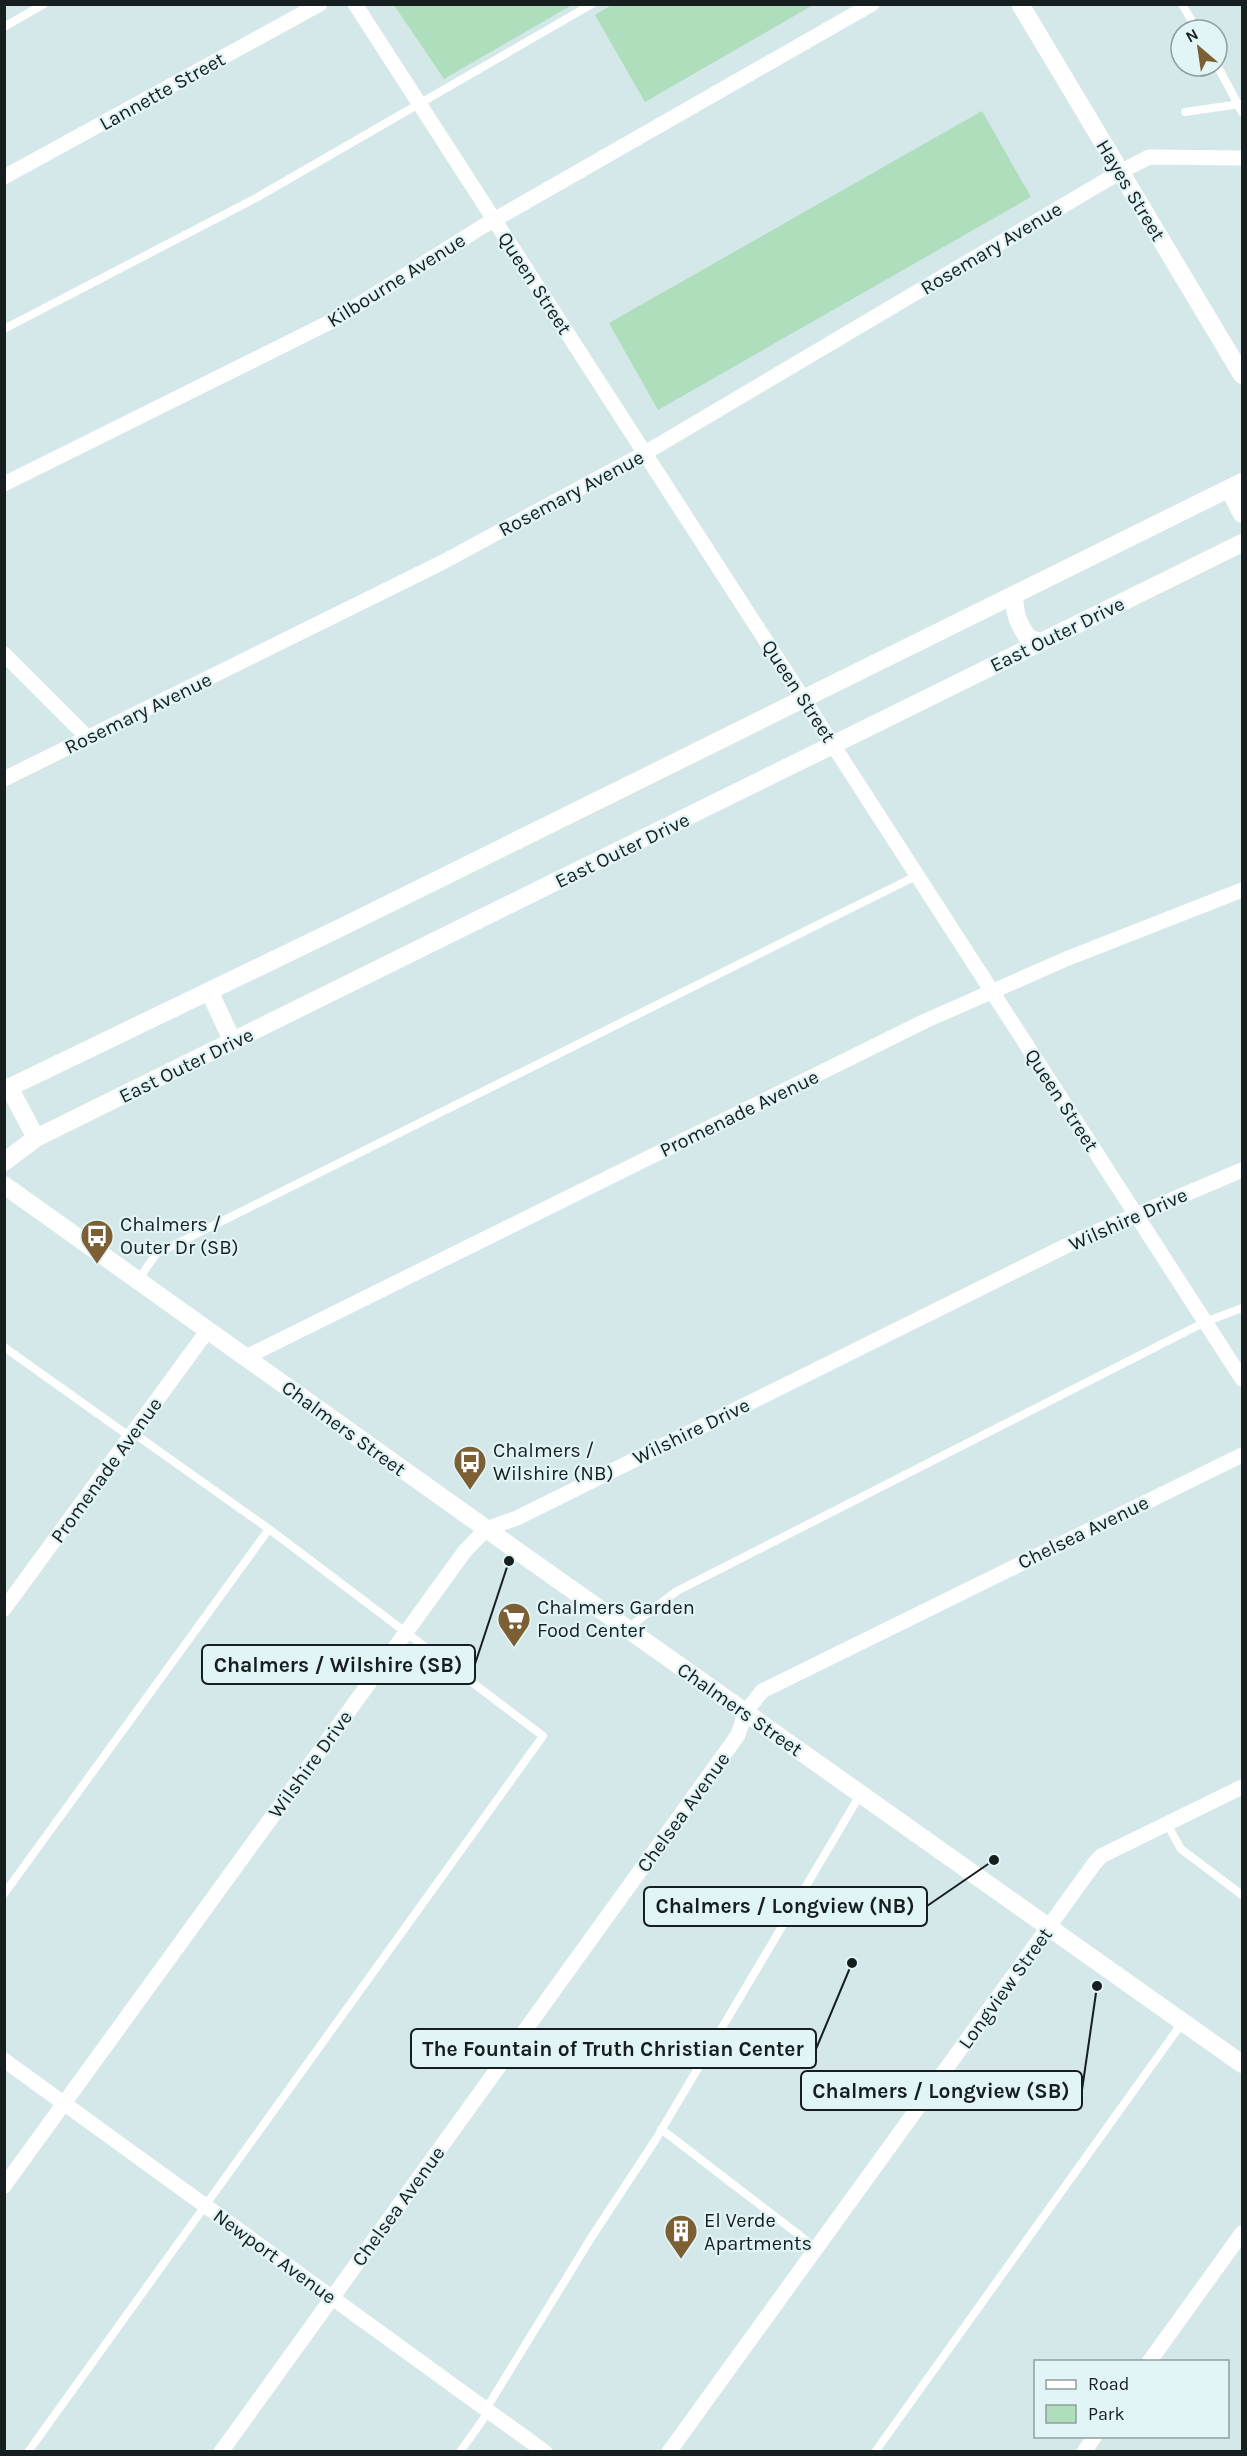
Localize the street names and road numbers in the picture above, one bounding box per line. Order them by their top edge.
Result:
street label: Lannette Street [96,47,229,135]
street label: Hayes Street [1091,135,1170,245]
street label: Rosemary Avenue [916,197,1066,300]
street label: Queen Street [493,228,576,339]
street label: Kilbourne Avenue [323,229,470,332]
street label: Rosemary Avenue [495,446,648,541]
street label: East Outer Drive [986,592,1128,677]
street label: Queen Street [757,636,840,747]
street label: Rosemary Avenue [61,668,216,759]
street label: East Outer Drive [551,808,693,893]
street label: East Outer Drive [115,1023,257,1108]
street label: Queen Street [1020,1045,1103,1156]
street label: Promenade Avenue [656,1065,822,1162]
street label: Wilshire Drive [1066,1183,1191,1256]
street label: Chalmers Street [277,1376,410,1481]
street label: Promenade Avenue [46,1393,167,1547]
street label: Wilshire Drive [629,1393,753,1470]
street label: Chelsea Avenue [1014,1491,1152,1574]
street label: Chalmers Street [673,1658,807,1761]
street label: Wilshire Drive [264,1706,357,1822]
street label: Chelsea Avenue [632,1748,735,1877]
street label: Longview Street [954,1923,1057,2053]
street label: Chelsea Avenue [347,2142,450,2271]
street label: Newport Avenue [209,2204,341,2309]

